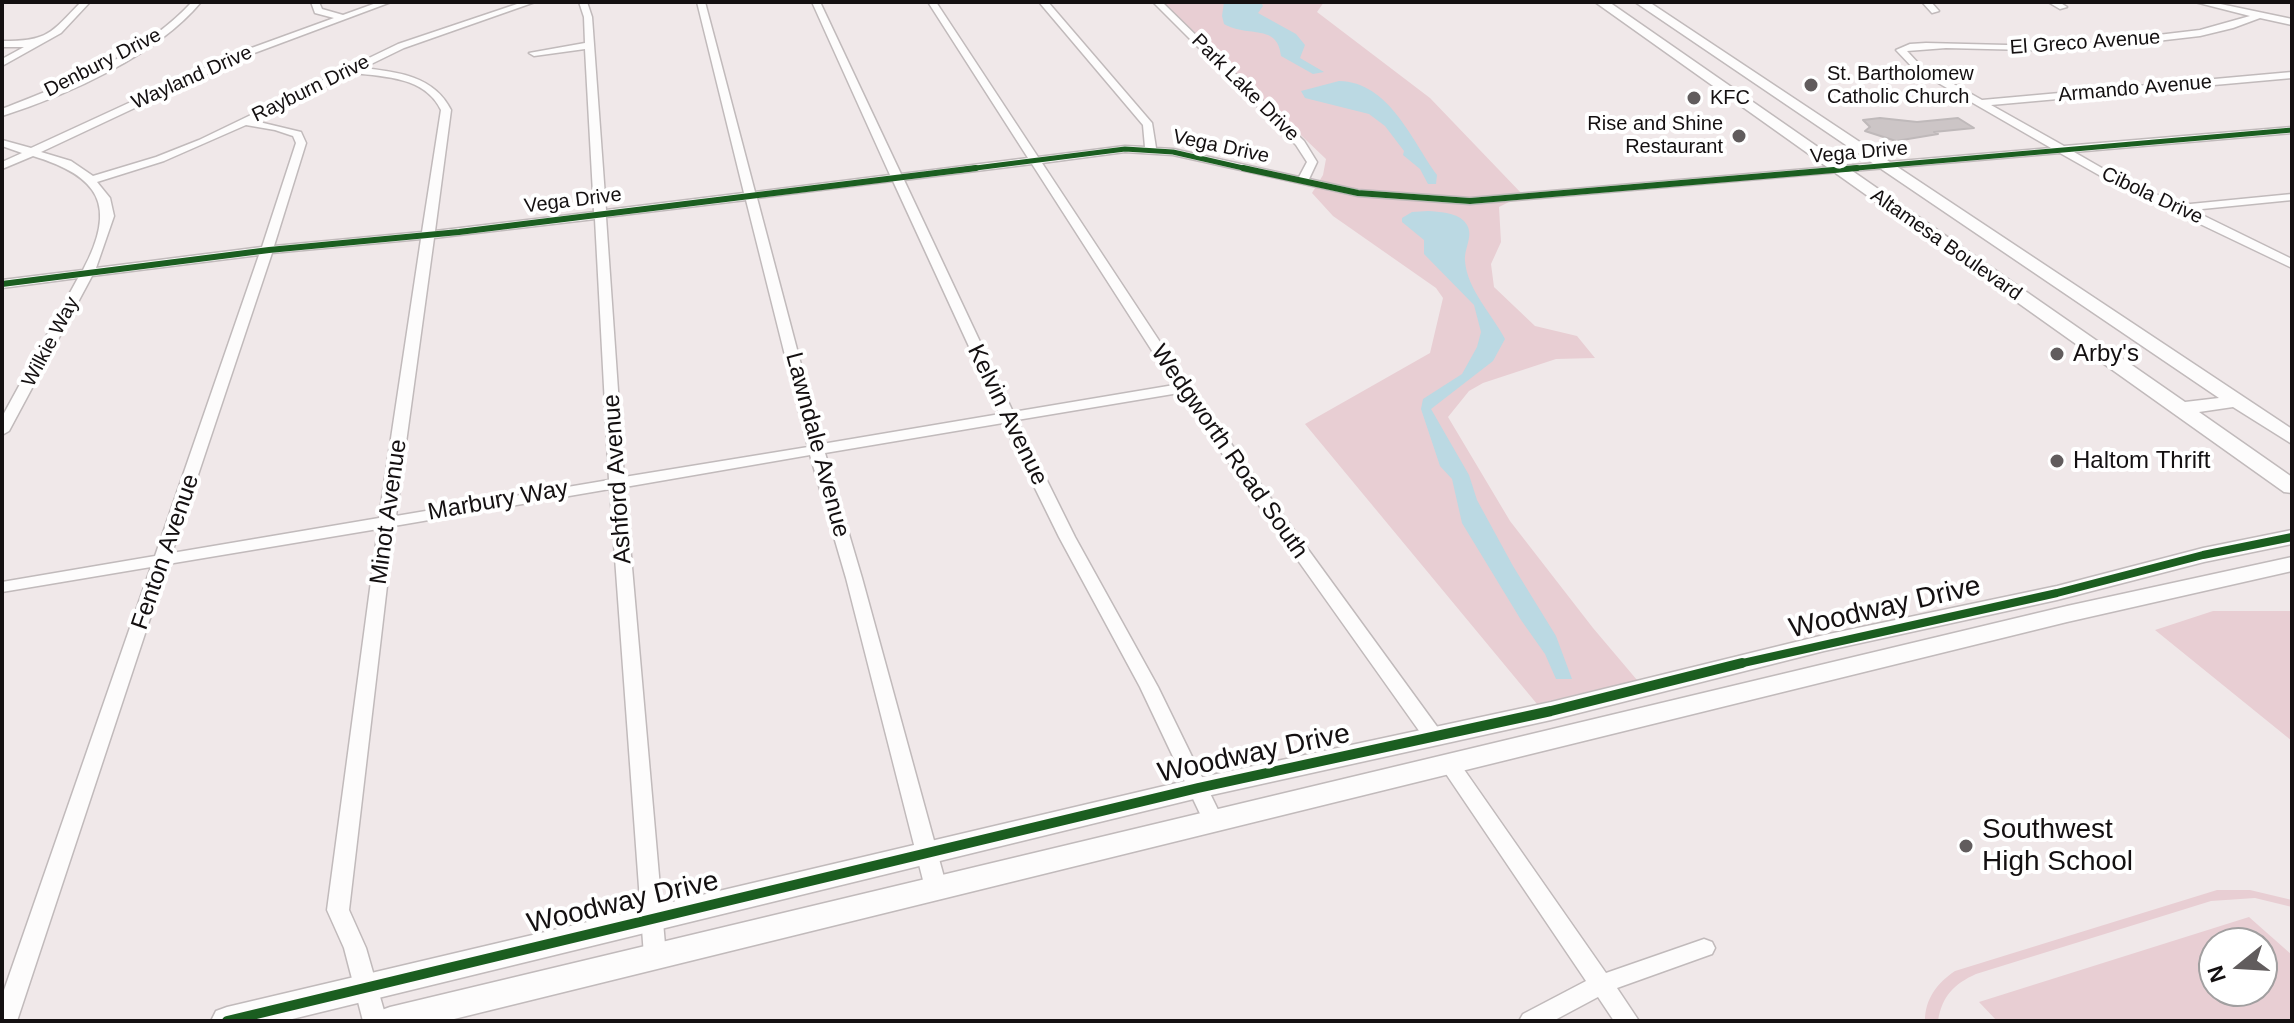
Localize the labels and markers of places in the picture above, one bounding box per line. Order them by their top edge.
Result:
place label: St. Bartholomew Catholic Church [1827,62,1974,109]
marker: St. Bartholomew Catholic Church [1802,76,1820,94]
place label: KFC [1710,86,1750,110]
marker: KFC [1685,89,1703,107]
place label: Rise and Shine Restaurant [1587,112,1723,159]
marker: Rise and Shine Restaurant [1730,127,1748,145]
place label: Arby's [2073,340,2139,368]
marker: Arby's [2048,345,2066,363]
place label: Haltom Thrift [2073,447,2210,475]
marker: Haltom Thrift [2048,452,2066,470]
place label: Southwest High School [1982,813,2133,879]
marker: Southwest High School [1957,837,1975,855]

